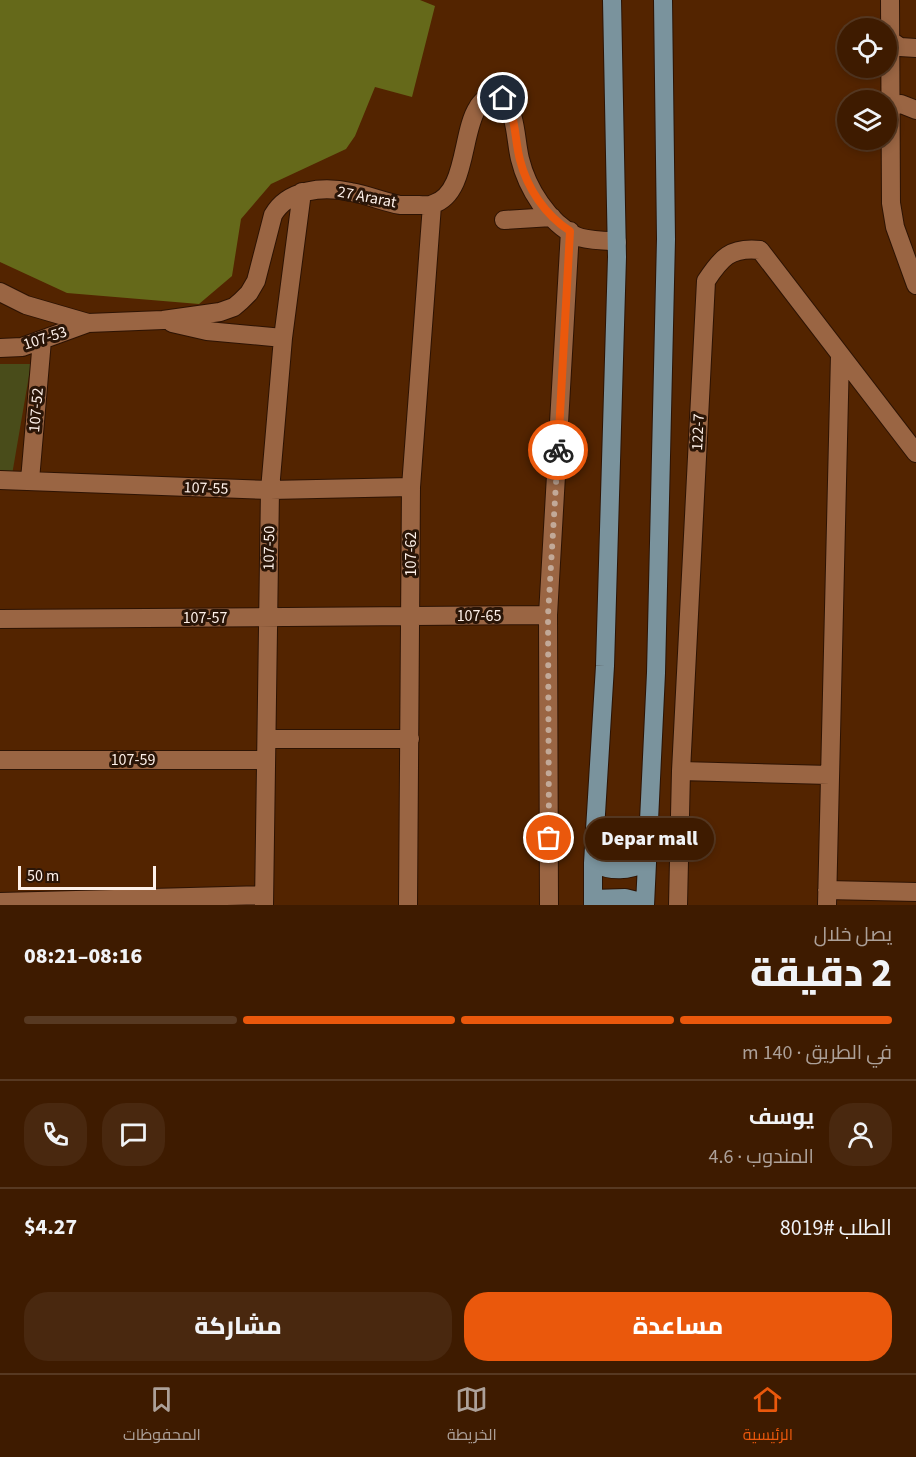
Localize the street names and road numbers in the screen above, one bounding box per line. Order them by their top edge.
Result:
street label: 27 Ararat [336,181,399,214]
street label: 107-53 [20,321,70,355]
street label: 107-52 [23,387,49,433]
street label: 122-7 [686,413,710,451]
street label: 107-55 [183,476,229,500]
street label: 107-50 [258,525,280,571]
street label: 107-62 [400,532,422,576]
street label: 107-65 [457,605,501,627]
street label: 107-57 [183,607,227,629]
street label: 107-59 [111,749,155,771]

